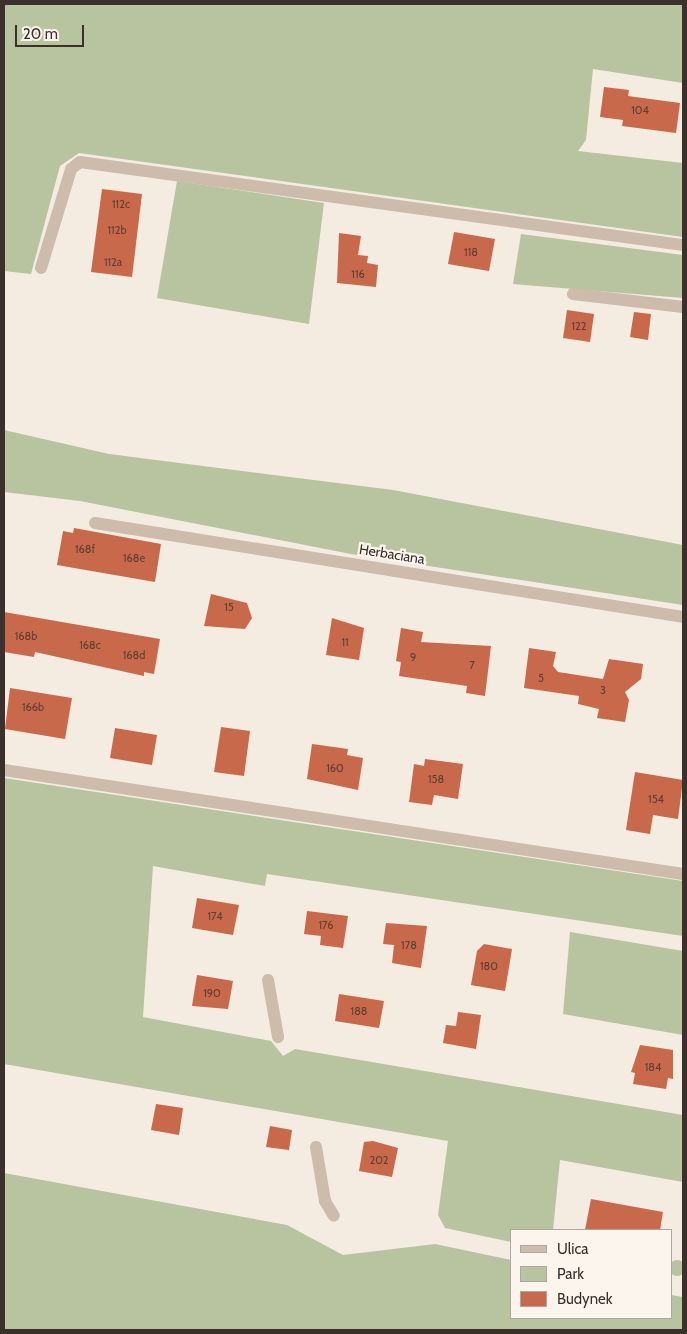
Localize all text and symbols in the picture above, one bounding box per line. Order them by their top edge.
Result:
scale bar [18,15,86,47]
text: 20 m [23,25,58,43]
house number: 104 [631,103,649,117]
house number: 112c [112,197,130,211]
house number: 112b [107,223,127,237]
house number: 118 [464,245,478,259]
house number: 112a [104,255,122,269]
house number: 116 [351,267,365,281]
house number: 122 [571,319,587,333]
street label: Herbaciana [358,541,426,567]
house number: 168f [75,542,95,556]
house number: 168e [123,551,145,565]
house number: 15 [224,600,234,614]
house number: 168b [15,629,37,643]
house number: 11 [341,635,349,649]
house number: 168c [79,638,101,652]
house number: 168d [123,648,145,662]
house number: 9 [410,650,416,664]
house number: 7 [469,658,475,672]
house number: 5 [538,671,544,685]
house number: 3 [600,683,606,697]
house number: 166b [22,700,44,714]
house number: 160 [326,761,344,775]
house number: 158 [428,772,444,786]
house number: 154 [648,792,664,806]
house number: 174 [207,909,223,923]
house number: 176 [318,918,334,932]
house number: 178 [401,938,417,952]
house number: 180 [480,959,498,973]
house number: 190 [203,986,221,1000]
house number: 188 [351,1004,367,1018]
house number: 184 [645,1060,661,1074]
house number: 202 [369,1153,389,1167]
legend [510,1229,672,1319]
text: Ulica [557,1240,588,1258]
text: Park [557,1265,584,1283]
text: Budynek [557,1290,612,1308]

